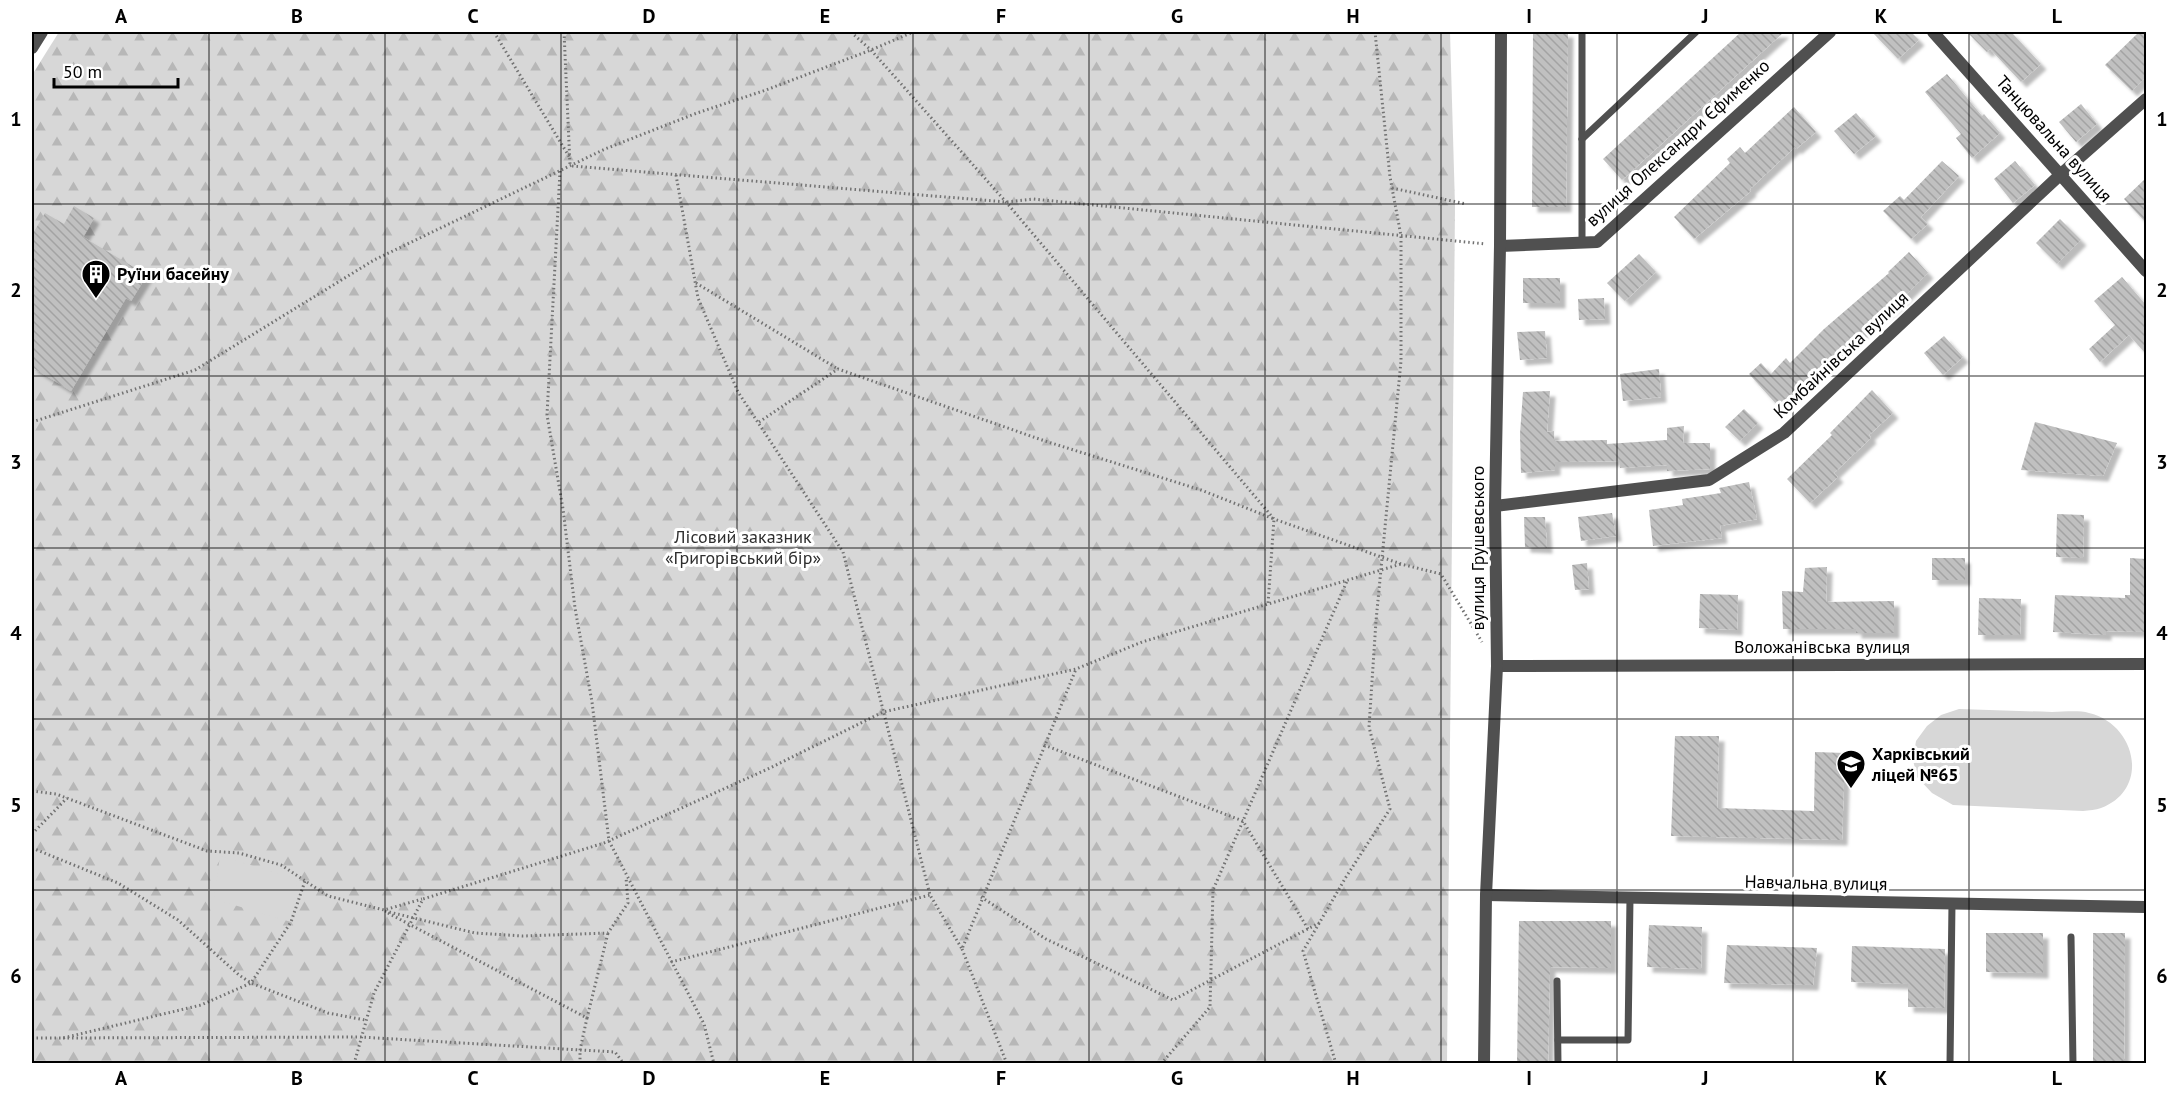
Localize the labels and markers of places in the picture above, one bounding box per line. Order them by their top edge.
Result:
building icon: Руїни басейну [80,258,112,300]
place label: Руїни басейну [117,262,229,285]
place label: Харківський ліцей №65 [1871,742,1970,786]
school or university icon: Харківський ліцей №65 [1835,748,1867,790]

